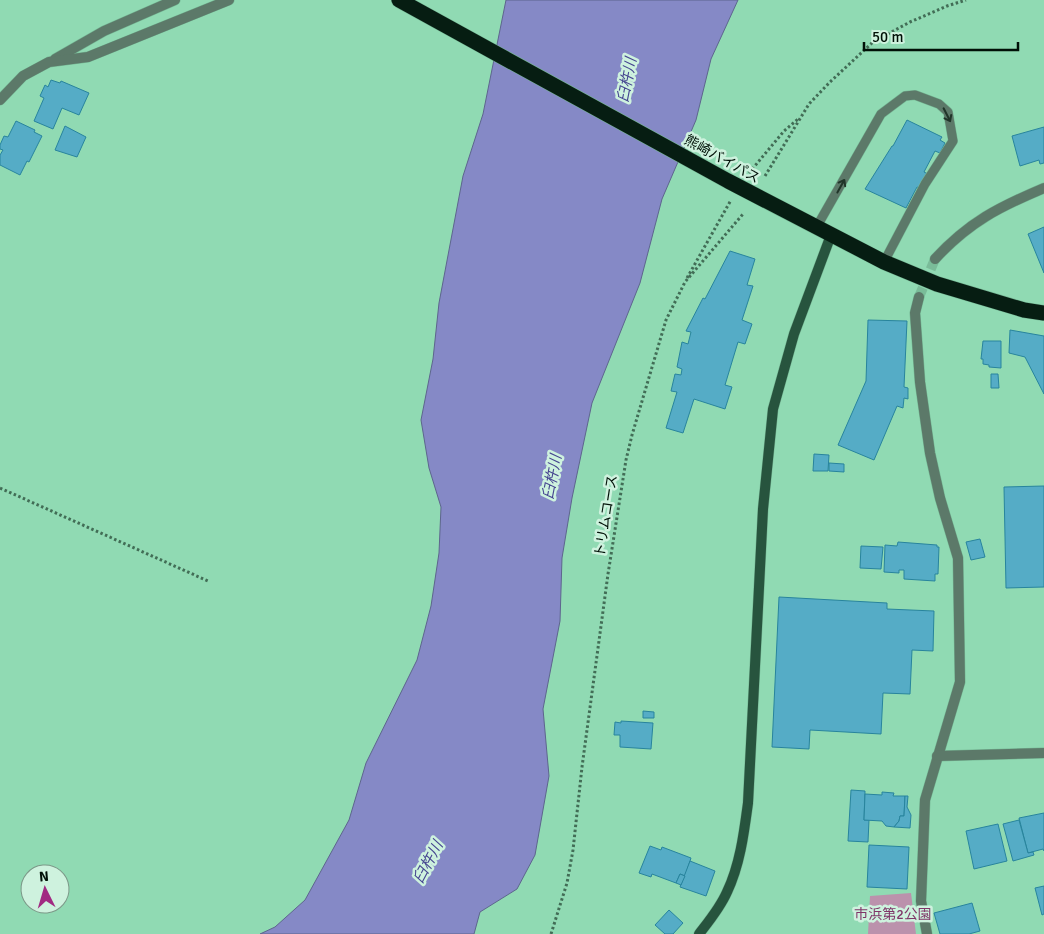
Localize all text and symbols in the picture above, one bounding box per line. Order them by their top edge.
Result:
scale bar [864,20,1018,52]
text: 50 m [872,28,903,46]
water label: 臼杵川 [614,54,641,104]
one-way arrow [943,107,952,122]
street label: 熊崎バイパス [681,131,763,187]
one-way arrow [836,179,846,193]
water label: 臼杵川 [539,451,566,501]
street label: トリムコース [591,474,621,558]
water label: 臼杵川 [409,836,447,886]
north arrow [20,864,70,914]
text: N [38,868,50,885]
park label: 市浜第2公園 [854,906,932,923]

